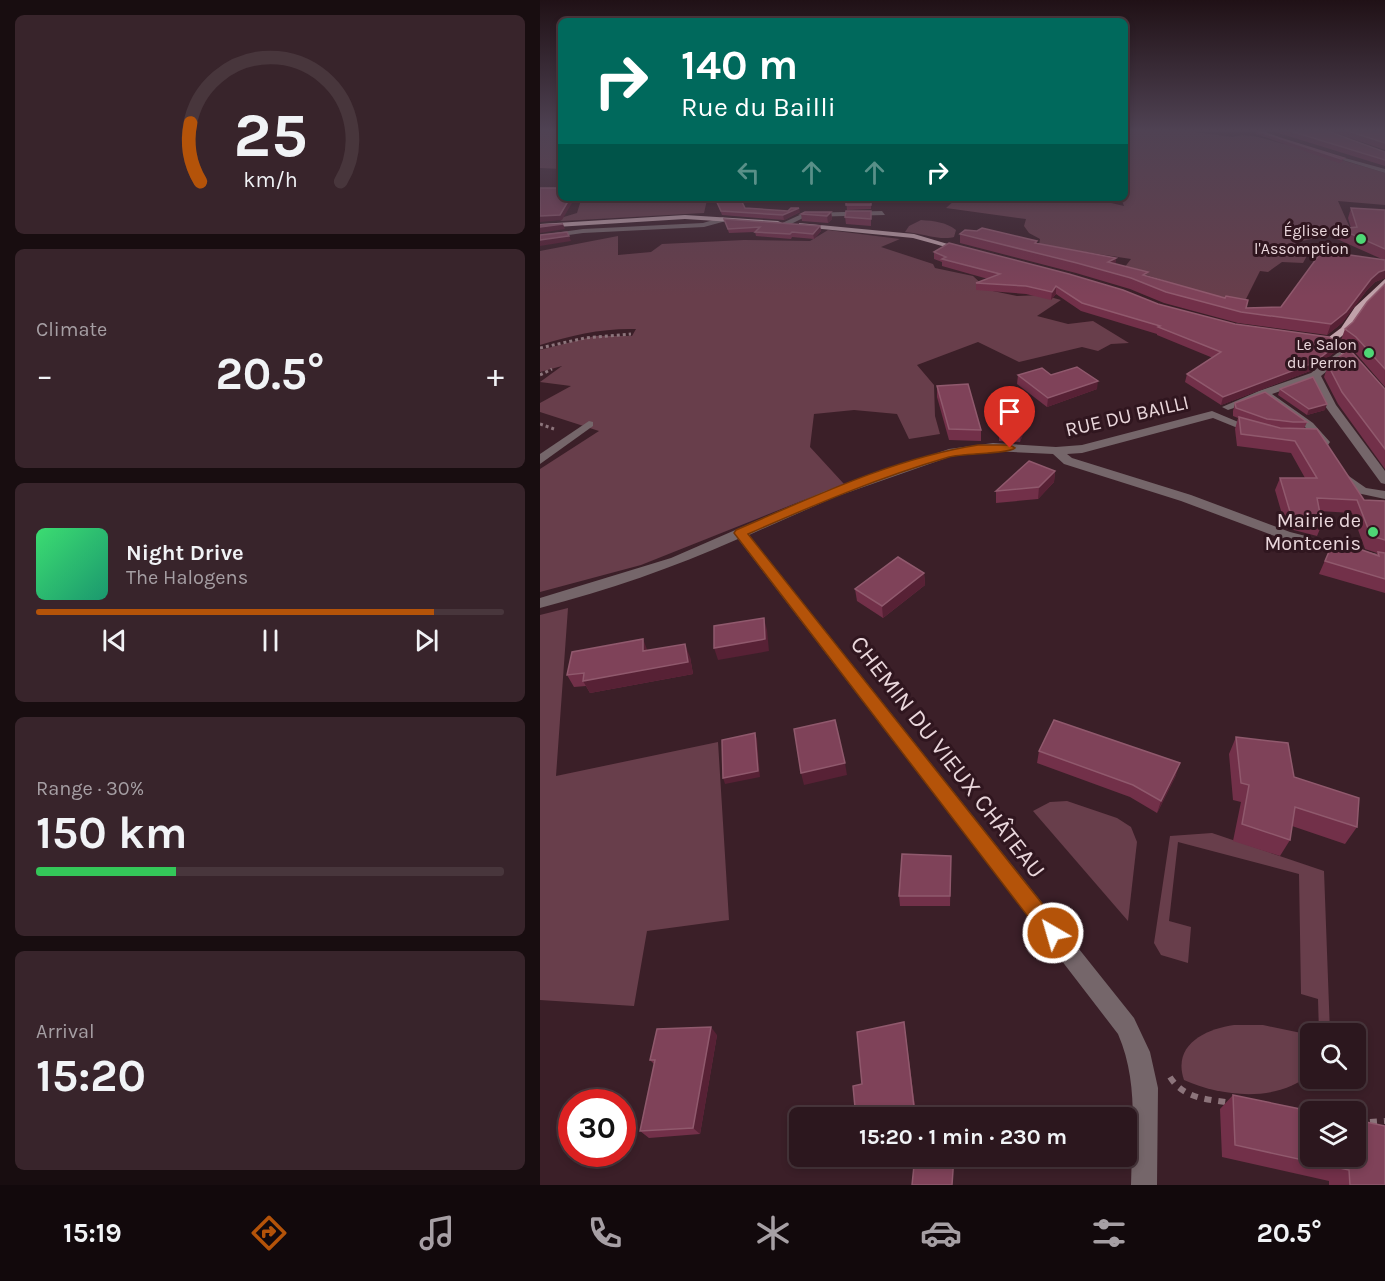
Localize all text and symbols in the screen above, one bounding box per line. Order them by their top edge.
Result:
text: 140 m [681,40,798,90]
icon: right [582,42,660,120]
text: Rue du Bailli [681,91,836,123]
text: 25 [233,99,307,172]
icon: left [732,156,765,189]
icon: ahead [795,156,828,189]
icon: ahead [858,156,891,189]
icon: right [921,156,954,189]
text: km/h [243,167,297,192]
place label: Église de l'Assomption [1254,221,1349,258]
marker: Église de l'Assomption [1354,232,1368,246]
text: Climate [36,318,107,341]
place label: Le Salon du Perron [1287,335,1357,372]
marker: Le Salon du Perron [1362,346,1376,360]
text: 20.5° [215,348,325,400]
text: − [36,356,53,394]
text: + [487,356,504,394]
pin [984,386,1035,448]
street label: RUE DU BAILLI [1063,391,1191,441]
icon: arrive [993,395,1026,428]
place label: Mairie de Montcenis [1264,509,1361,555]
marker: Mairie de Montcenis [1366,525,1380,539]
text: Night Drive [126,540,244,566]
text: The Halogens [126,566,248,589]
icon: previous [98,624,131,657]
icon: pause [254,624,287,657]
icon: next [410,624,443,657]
street label: CHEMIN DU VIEUX CHÂTEAU [845,630,1051,884]
text: Range · 30% [36,777,144,800]
text: 150 km [36,807,187,859]
position arrow [1021,901,1085,965]
text: Arrival [36,1020,95,1043]
map controls [1300,1023,1366,1167]
button: search [1300,1023,1366,1089]
text: 15:20 [36,1050,146,1102]
speed limit sign: 30 [558,1089,636,1167]
button: layers [1300,1101,1366,1167]
text: 15:20 · 1 min · 230 m [859,1124,1067,1150]
icon: directions [248,1212,290,1254]
icon: music [416,1212,458,1254]
icon: phone [584,1212,626,1254]
icon: climate [752,1212,794,1254]
icon: car [920,1212,962,1254]
icon: filters [1088,1212,1130,1254]
text: 15:19 [63,1217,122,1249]
text: 20.5° [1256,1217,1322,1249]

